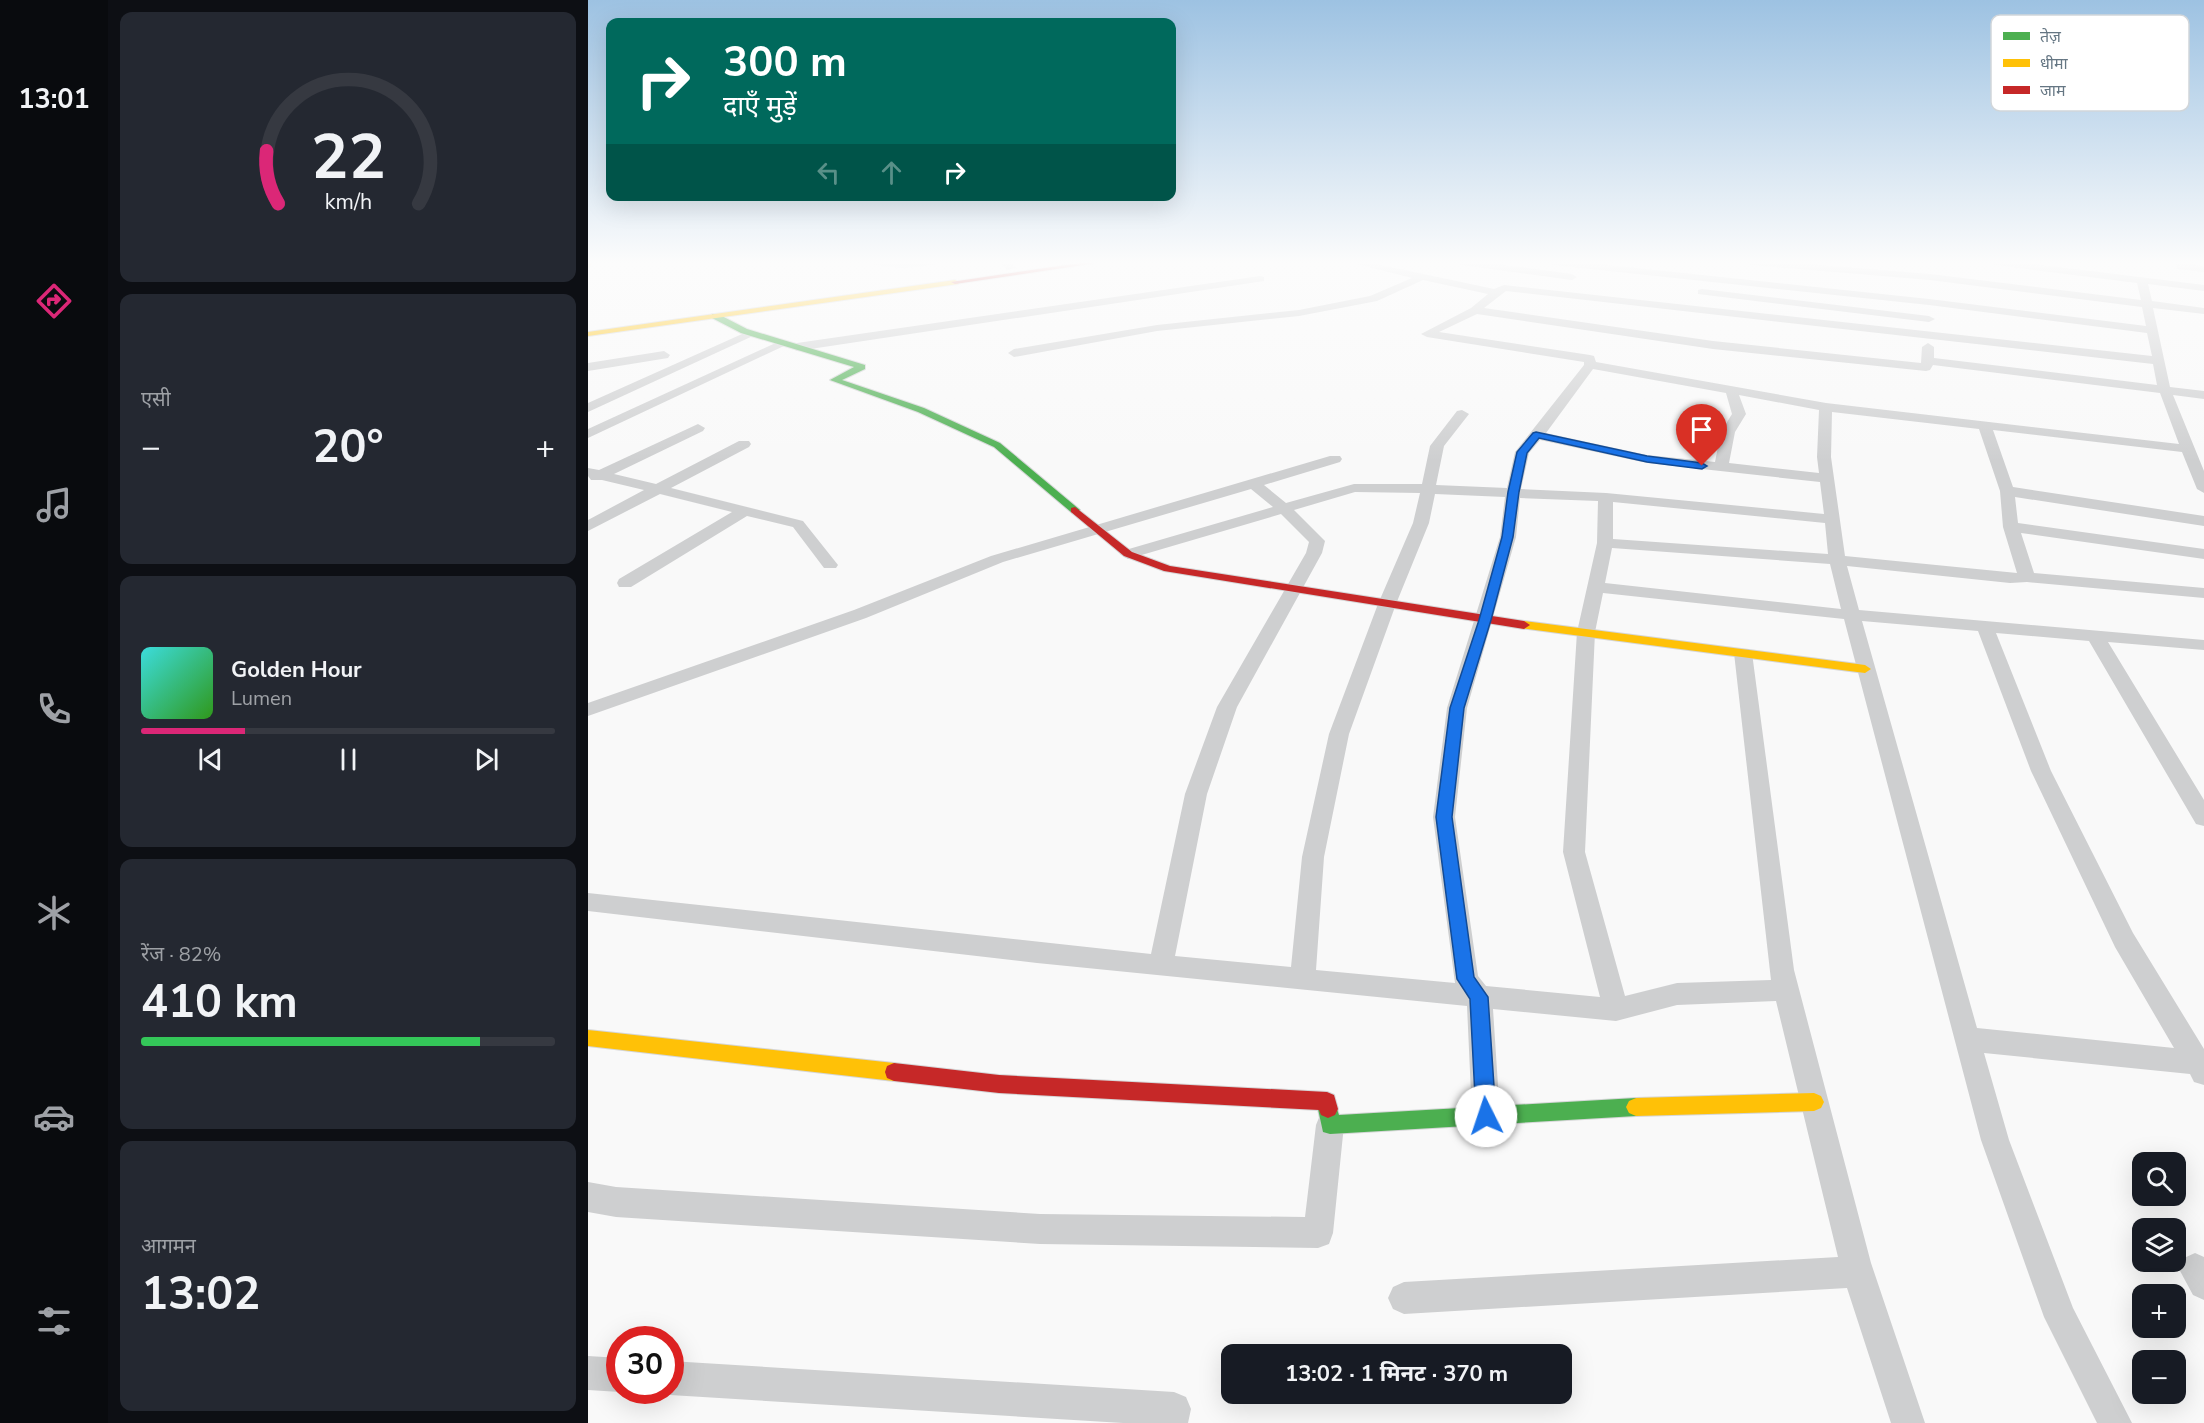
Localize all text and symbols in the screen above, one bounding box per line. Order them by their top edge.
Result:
legend [1991,15,2189,111]
text: तेज़ [2040,26,2062,48]
text: 300 m [723,34,847,91]
icon: right [624,42,702,120]
text: धीमा [2040,53,2069,75]
text: जाम [2040,80,2066,102]
text: 13:01 [18,81,90,118]
text: दाएँ मुड़ें [723,88,797,125]
text: 22 [311,115,385,200]
icon: left [812,156,845,189]
icon: ahead [875,156,908,189]
icon: right [938,156,971,189]
text: km/h [324,187,372,217]
icon: directions [33,280,75,322]
text: एसी [141,386,171,413]
pin [1676,404,1727,466]
icon: arrive [1685,413,1718,446]
text: 20° [312,417,384,478]
text: − [141,425,161,470]
text: + [535,425,555,470]
icon: music [33,484,75,526]
text: Golden Hour [231,655,362,685]
text: Lumen [231,685,292,712]
icon: phone [33,688,75,730]
icon: previous [194,743,227,776]
icon: pause [332,743,365,776]
icon: next [470,743,503,776]
icon: climate [33,892,75,934]
text: रेंज · 82% [141,941,221,968]
text: 410 km [141,972,298,1033]
position arrow [1454,1084,1518,1148]
icon: car [33,1096,75,1138]
map controls [2132,1152,2186,1404]
button: search [2132,1152,2186,1206]
button: layers [2132,1218,2186,1272]
text: आगमन [141,1233,196,1260]
text: 13:02 [141,1264,260,1325]
button: + [2132,1284,2186,1338]
icon: filters [33,1300,75,1342]
speed limit sign: 30 [606,1326,684,1404]
button: − [2132,1350,2186,1404]
text: 13:02 · 1 मिनट · 370 m [1285,1359,1508,1389]

